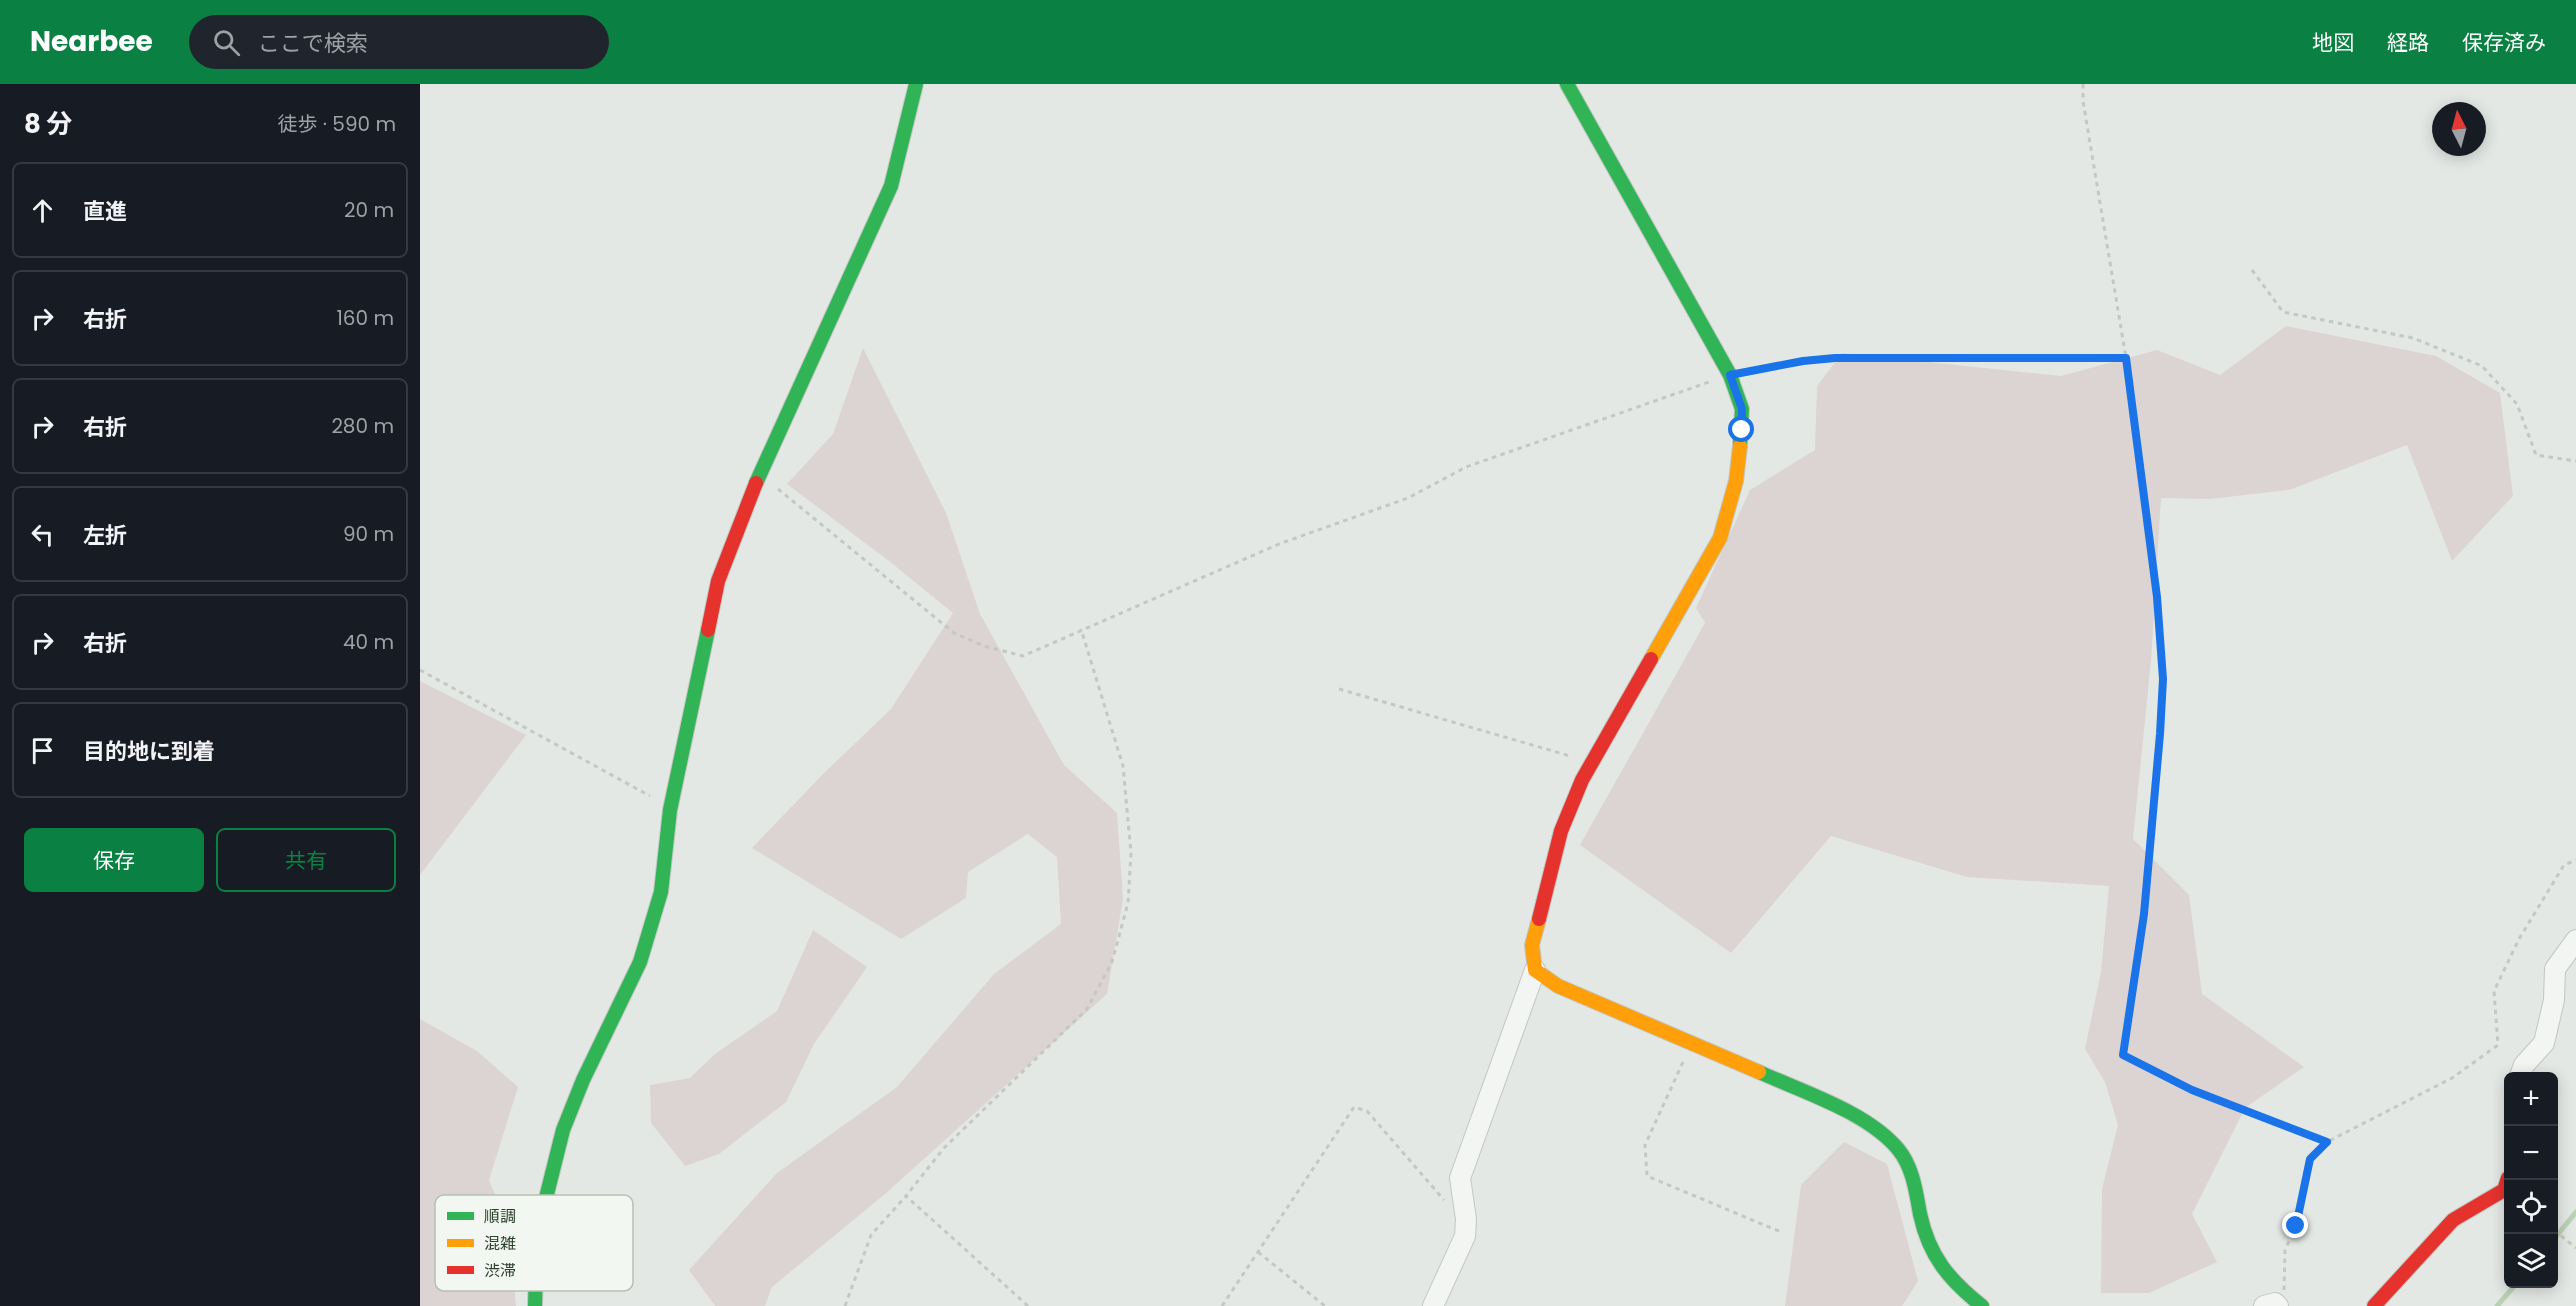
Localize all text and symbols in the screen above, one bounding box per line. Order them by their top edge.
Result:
search box [189,15,609,69]
text: Nearbee [30,22,153,61]
icon: search [210,26,243,59]
text: ここで検索 [258,28,368,59]
text: 地図 [2312,28,2354,57]
text: 経路 [2387,28,2429,57]
text: 保存済み [2462,28,2546,57]
north arrow [2432,102,2486,156]
text: 8 分 [24,106,72,142]
text: 徒歩 · 590 m [277,110,396,138]
icon: ahead [26,194,59,227]
text: 直進 [83,196,127,227]
text: 20 m [344,196,394,224]
icon: right [26,302,59,335]
text: 右折 [83,304,127,335]
text: 160 m [336,304,394,332]
icon: right [26,410,59,443]
text: 右折 [83,412,127,443]
text: 280 m [331,412,394,440]
route start [1728,416,1754,442]
icon: left [26,518,59,551]
text: 左折 [83,520,127,551]
text: 90 m [343,520,394,548]
icon: right [26,626,59,659]
text: 右折 [83,628,127,659]
text: 40 m [343,628,394,656]
icon: arrive [26,734,59,767]
text: 目的地に到着 [83,736,215,767]
button: 保存 [24,828,204,892]
button: 共有 [216,828,396,892]
map controls [2504,1072,2558,1288]
button: + [2504,1072,2558,1126]
button: − [2504,1126,2558,1180]
button: locate [2504,1180,2558,1234]
legend [435,1195,633,1291]
text: 順調 [484,1205,516,1228]
route end [2282,1212,2308,1238]
text: 混雑 [484,1232,516,1255]
button: layers [2504,1234,2558,1288]
text: 渋滞 [484,1259,516,1282]

